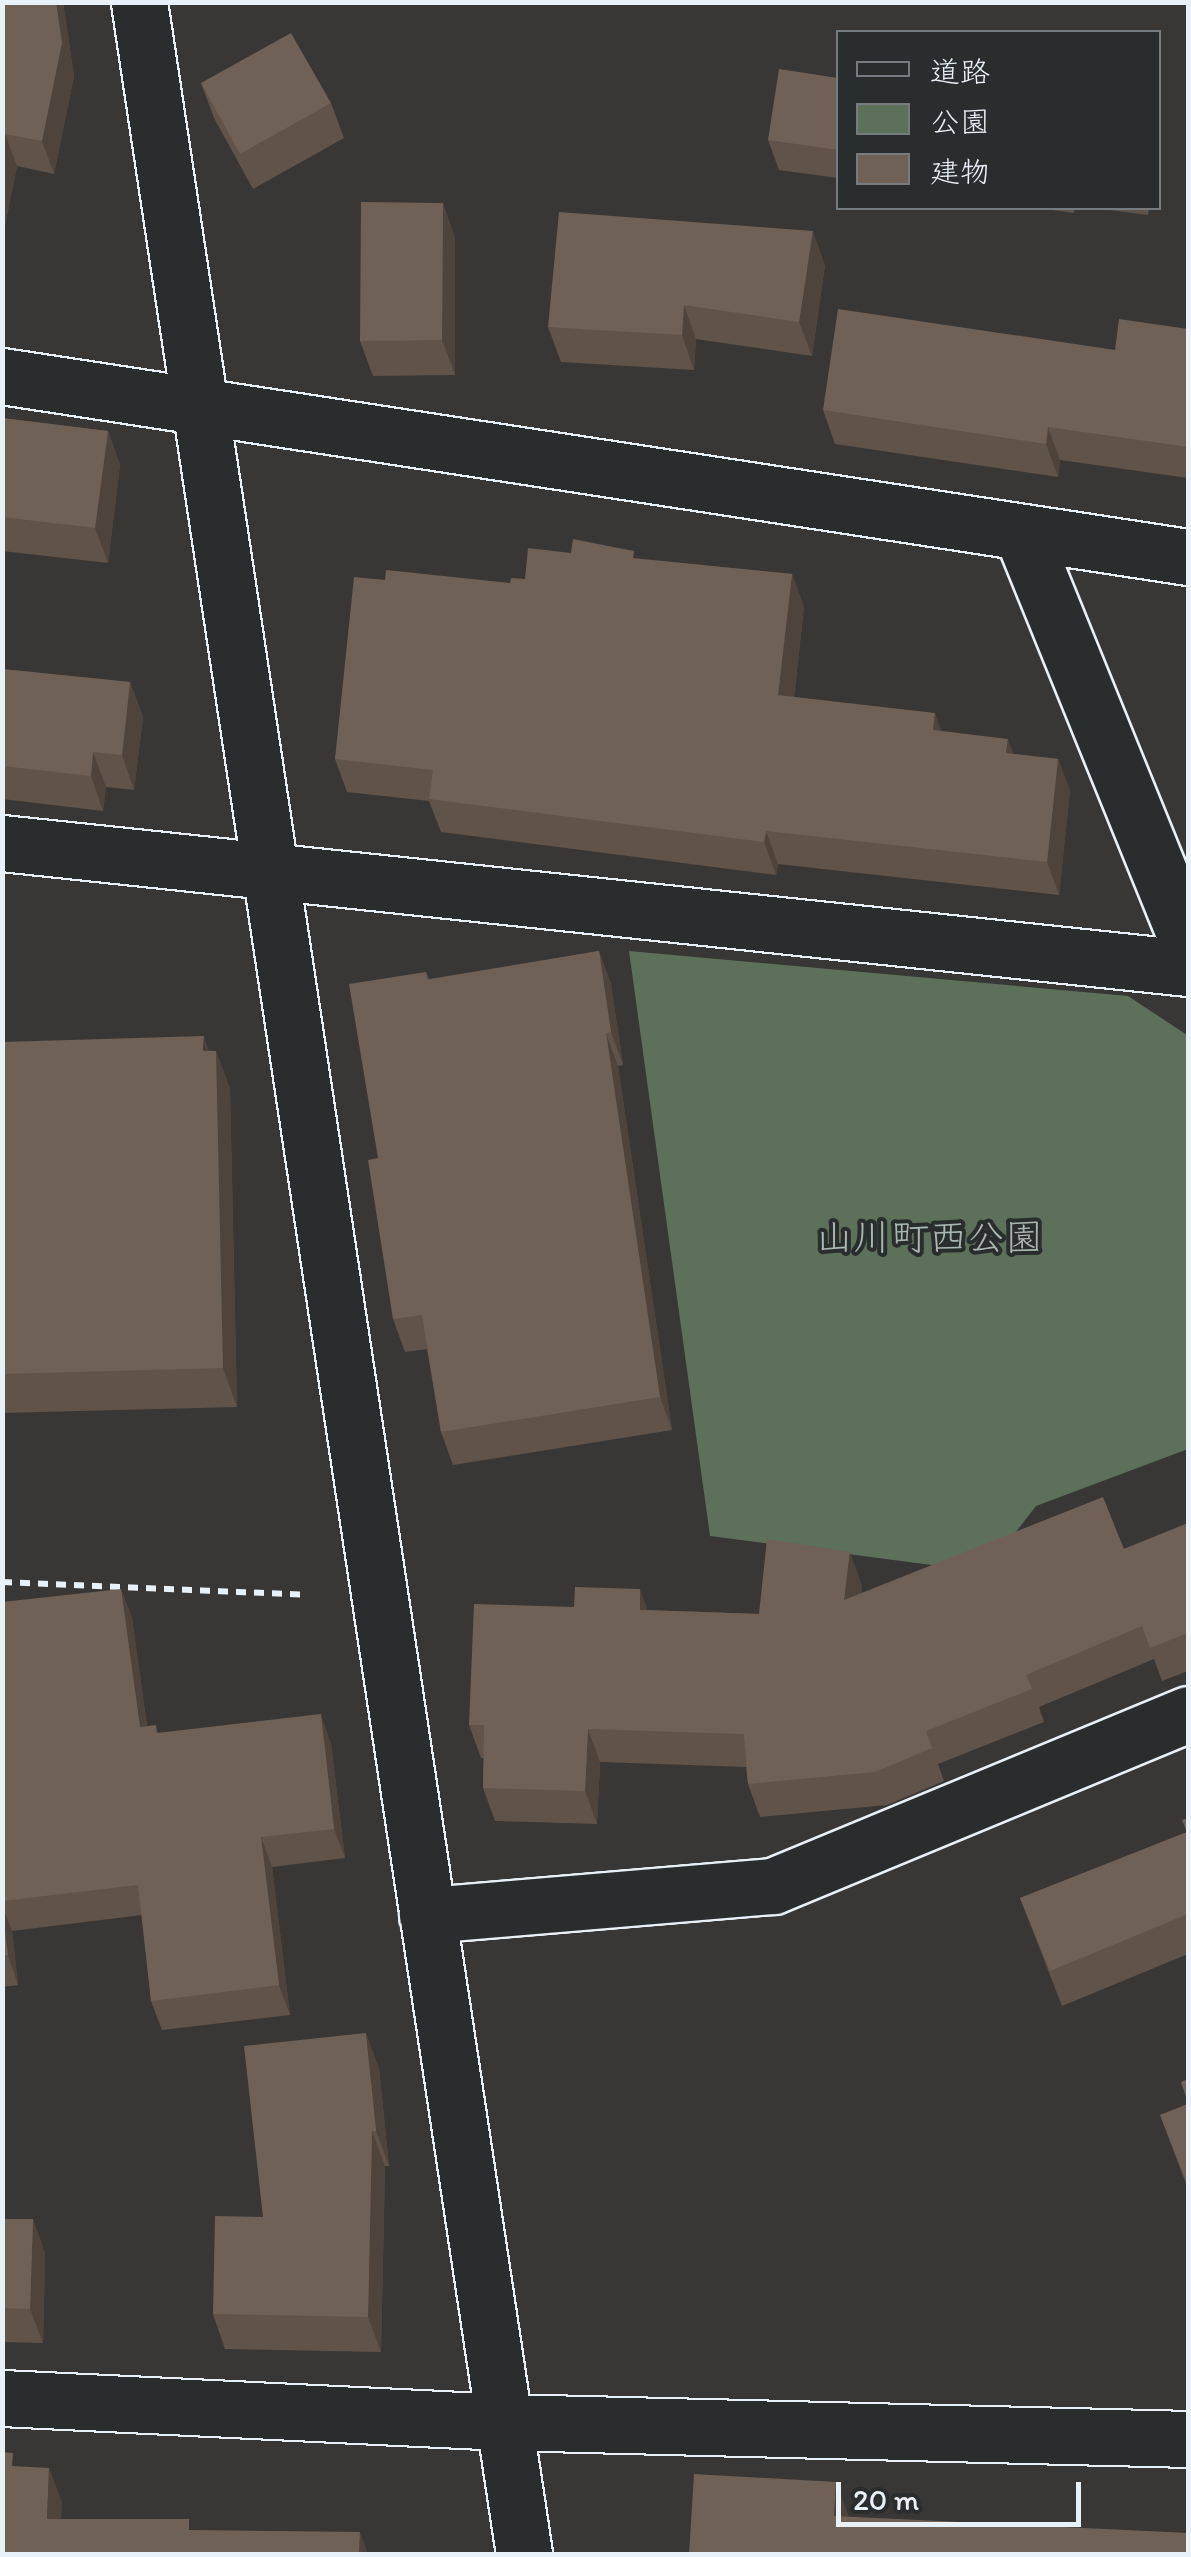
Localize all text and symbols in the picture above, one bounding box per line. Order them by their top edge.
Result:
legend [836,30,1161,210]
text: 道路 [930,53,990,90]
text: 公園 [930,103,990,140]
text: 建物 [930,153,990,190]
park label: 山川町西公園 [815,1215,1043,1261]
scale bar [841,2462,1086,2524]
text: 20 m [853,2481,919,2518]

